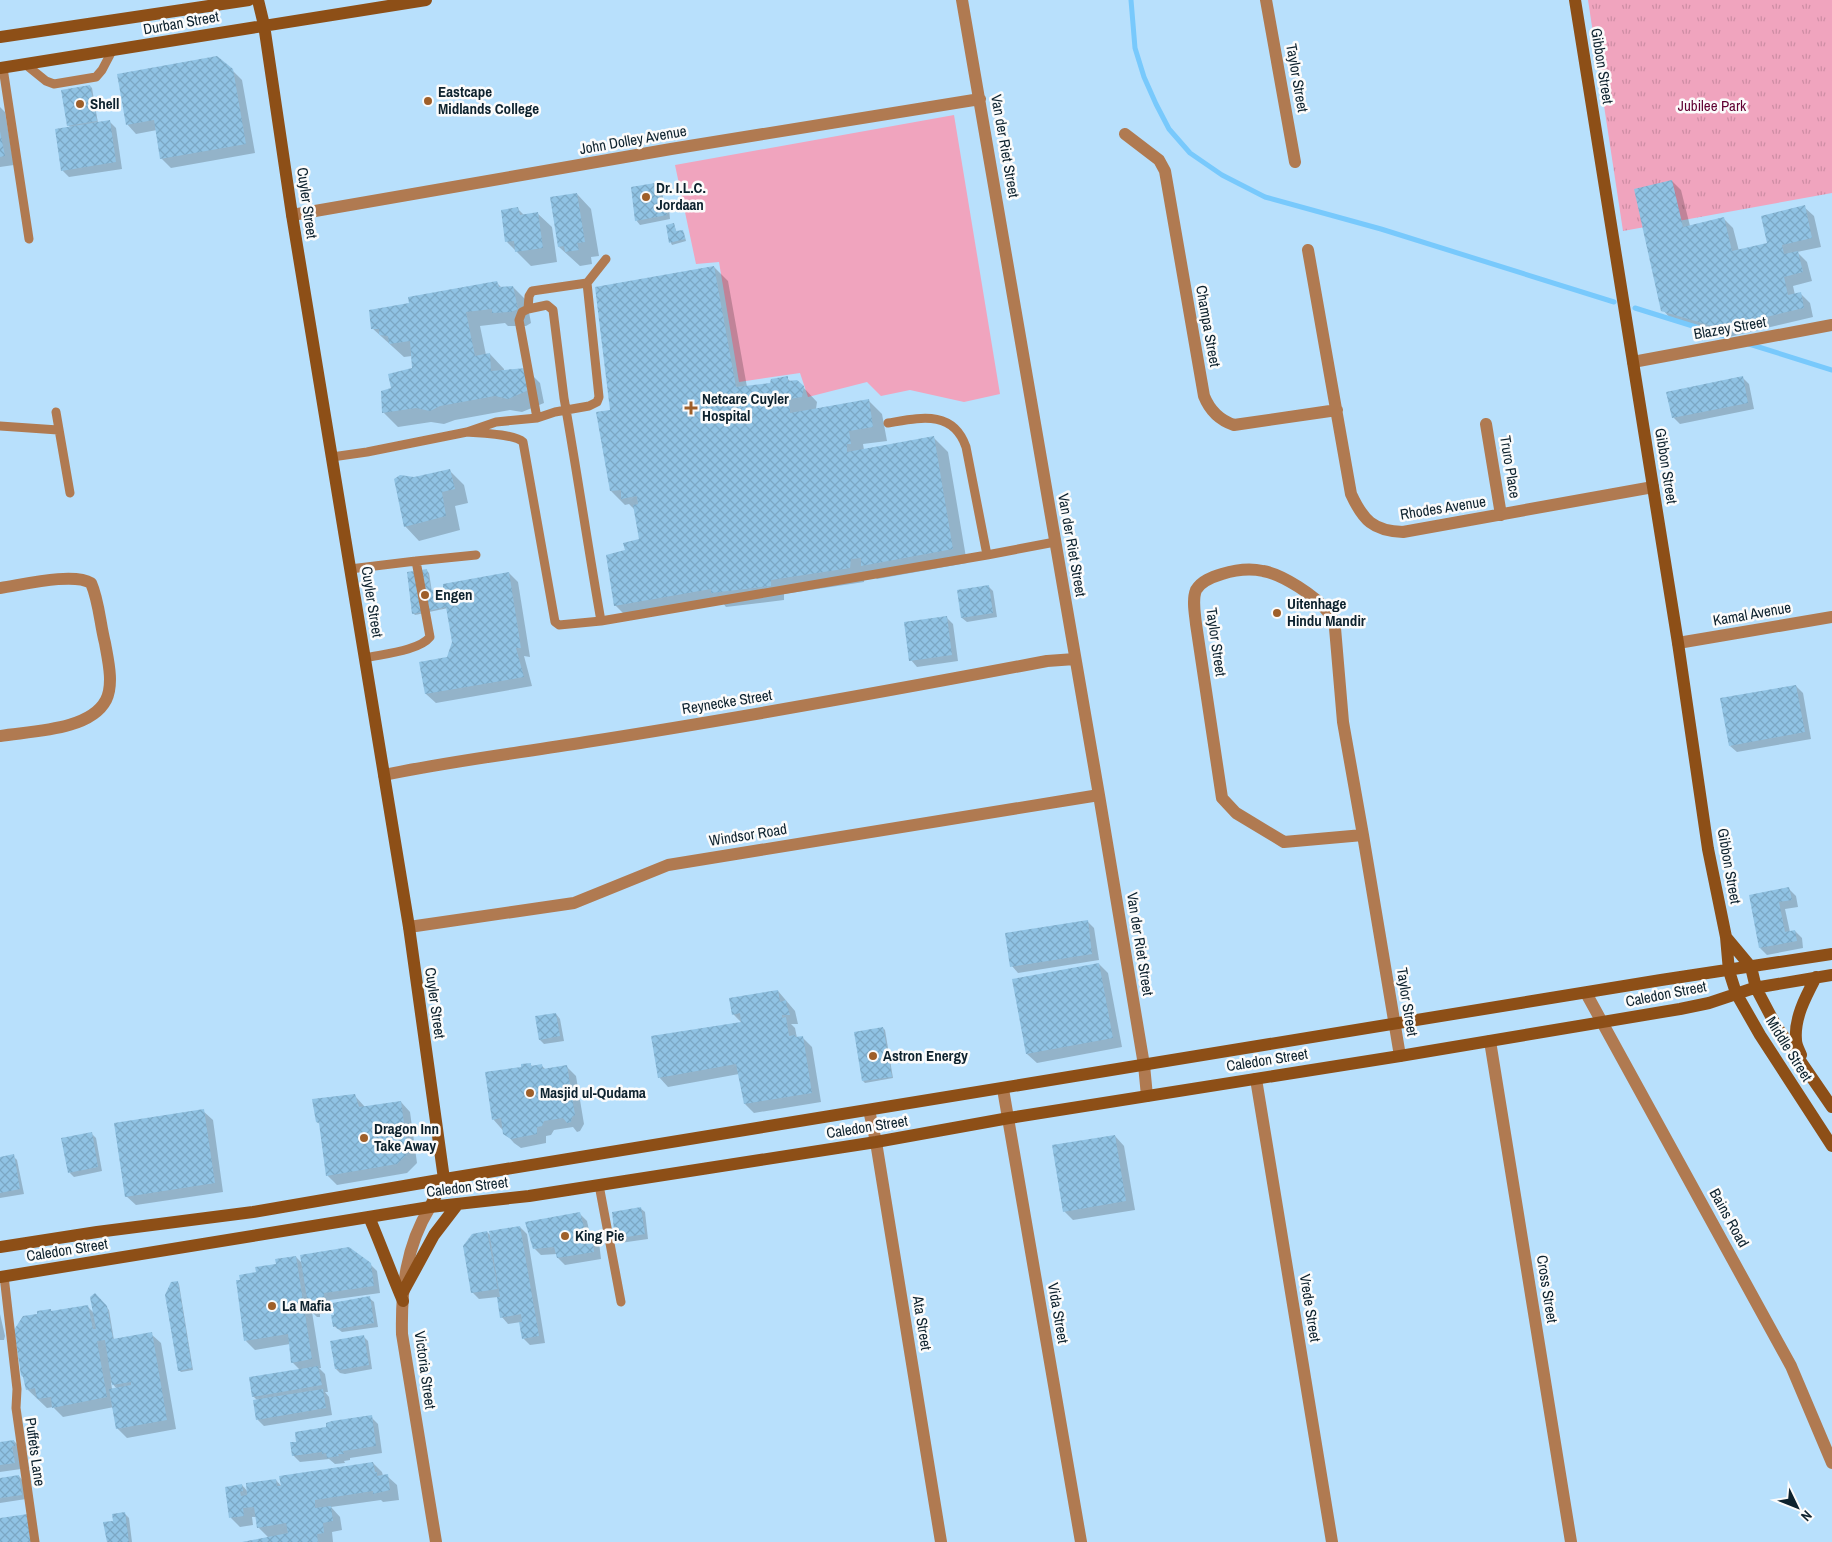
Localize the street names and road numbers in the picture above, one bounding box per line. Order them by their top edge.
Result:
street label: Durban Street [141,5,221,39]
street label: Gibbon Street [1586,26,1619,106]
street label: Taylor Street [1281,42,1314,114]
street label: Van der Riet Street [986,93,1025,200]
street label: John Dolley Avenue [578,120,688,159]
street label: Cuyler Street [292,166,323,241]
street label: Champa Street [1191,283,1226,369]
street label: Blazey Street [1692,311,1768,344]
street label: Gibbon Street [1650,426,1683,506]
street label: Truro Place [1495,434,1526,500]
street label: Rhodes Avenue [1398,490,1488,525]
street label: Van der Riet Street [1053,492,1092,599]
street label: Cuyler Street [357,565,389,640]
street label: Kamal Avenue [1711,596,1793,631]
street label: Taylor Street [1201,606,1232,678]
street label: Reynecke Street [680,684,774,719]
street label: Windsor Road [707,818,788,851]
street label: Gibbon Street [1713,826,1747,906]
street label: Van der Riet Street [1122,891,1159,998]
street label: Cuyler Street [420,966,451,1041]
street label: Taylor Street [1392,966,1423,1038]
street label: Caledon Street [1624,975,1709,1012]
street label: Middle Street [1761,1012,1818,1086]
street label: Caledon Street [1225,1043,1310,1076]
street label: Caledon Street [825,1110,910,1143]
street label: Caledon Street [425,1171,510,1202]
street label: Bains Road [1705,1185,1754,1251]
street label: Caledon Street [25,1233,110,1266]
street label: Cross Street [1532,1254,1563,1325]
street label: Vrede Street [1295,1272,1326,1344]
street label: Vida Street [1043,1281,1074,1346]
street label: Ata Street [908,1293,937,1352]
street label: Victoria Street [410,1330,441,1411]
street label: Puffets Lane [20,1416,51,1488]

